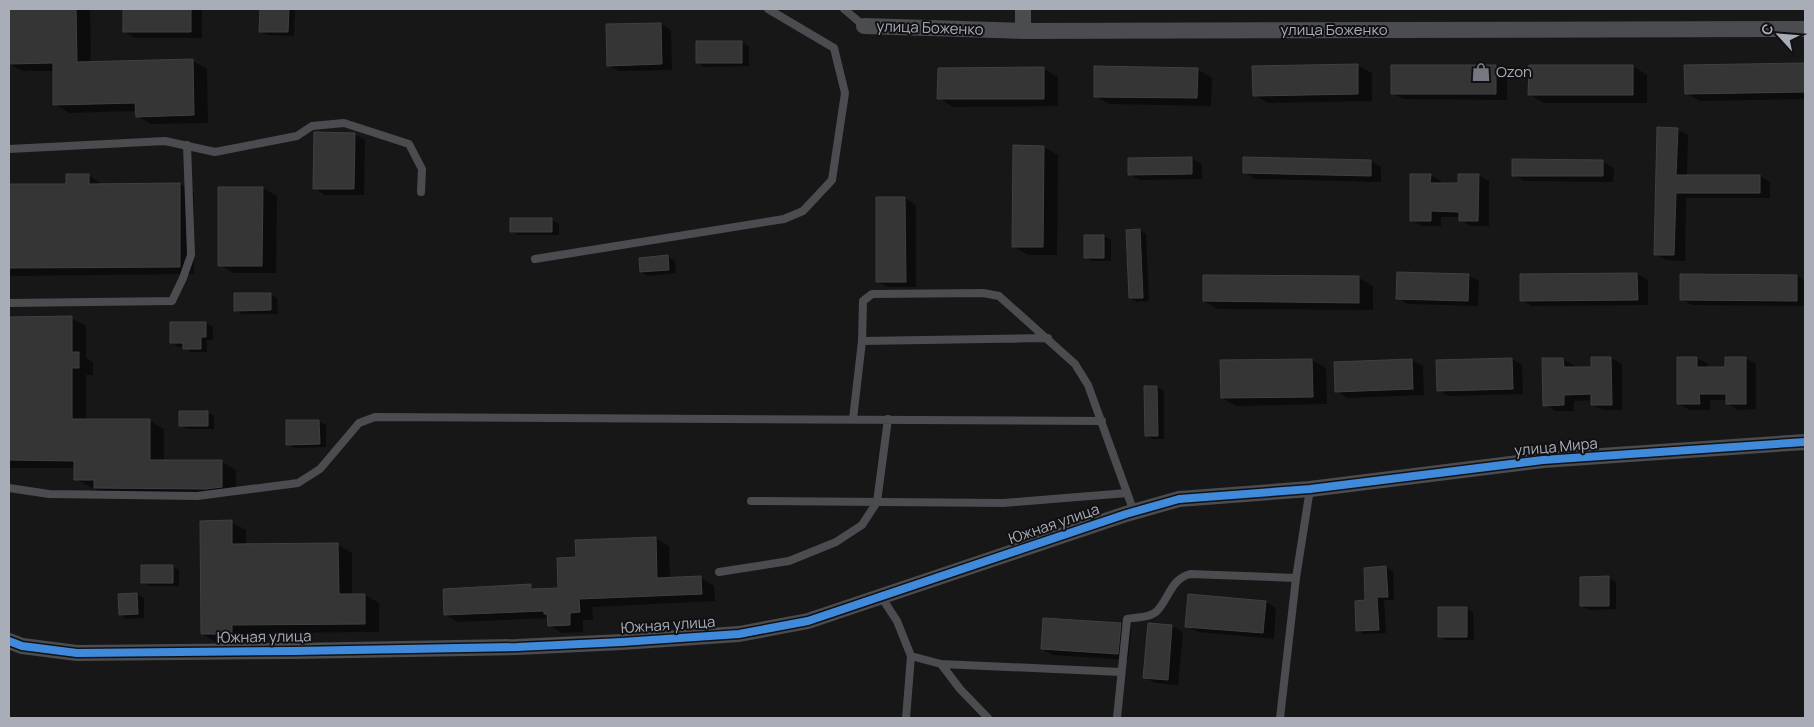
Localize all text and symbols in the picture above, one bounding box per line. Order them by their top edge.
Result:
north arrow [1754,10,1804,60]
street label: улица Боженко [876,15,984,40]
street label: улица Боженко [1280,19,1388,40]
text: С [1756,20,1778,38]
shop icon: Ozon [1470,61,1492,83]
place label: Ozon [1496,61,1532,82]
street label: улица Мира [1513,432,1599,461]
street label: Южная улица [1006,498,1102,549]
street label: Южная улица [620,611,716,638]
street label: Южная улица [216,625,312,648]

